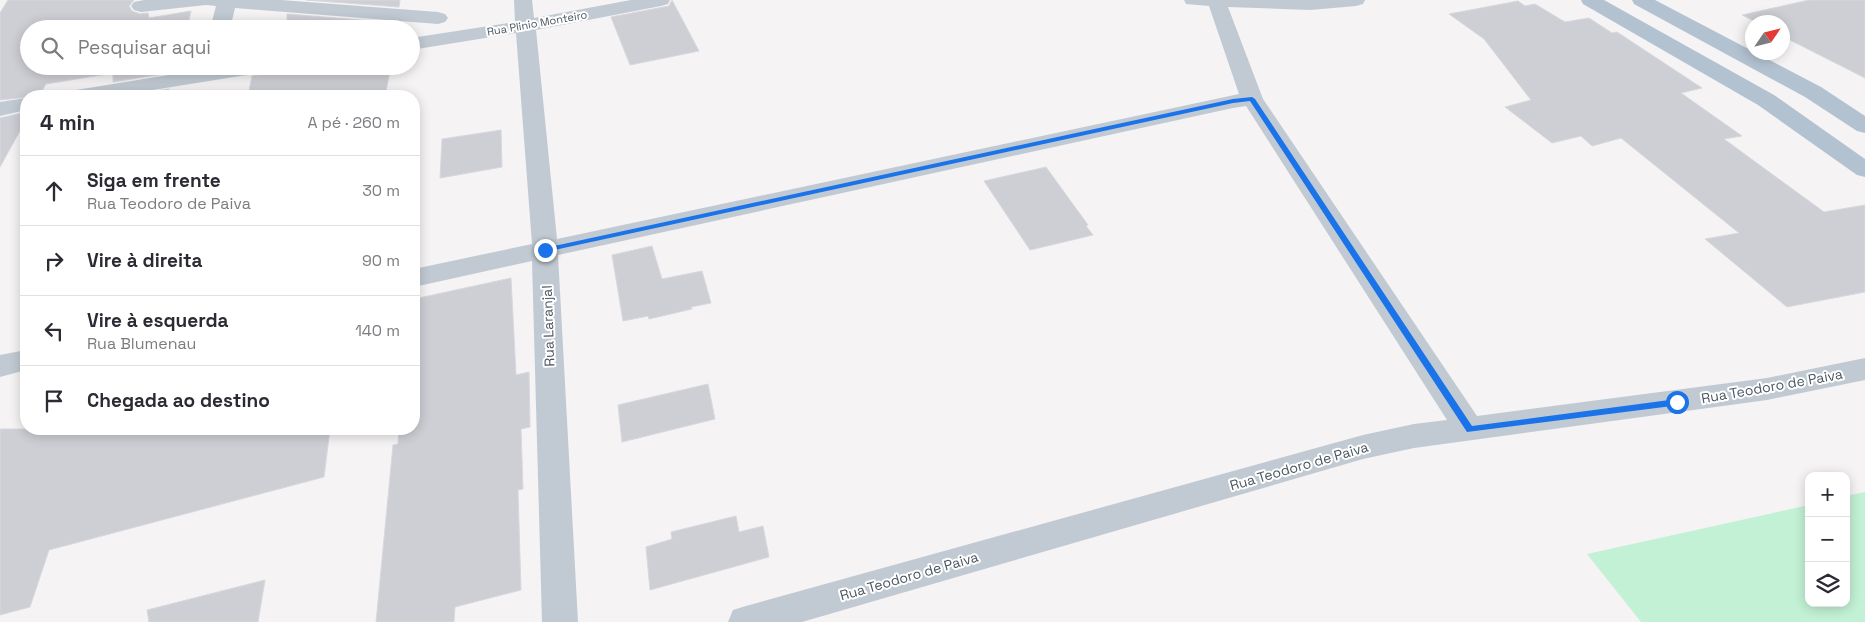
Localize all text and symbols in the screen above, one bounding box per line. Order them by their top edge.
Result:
street label: Rua Plinio Monteiro [486,7,588,39]
north arrow [1745,15,1790,60]
search box [20,20,420,75]
icon: search [38,34,66,62]
text: Pesquisar aqui [78,35,211,60]
text: 4 min [40,109,95,136]
text: A pé · 260 m [307,112,400,133]
text: Siga em frente [87,168,221,193]
icon: ahead [40,177,68,205]
text: 30 m [362,180,400,201]
text: Rua Teodoro de Paiva [87,193,251,214]
route end [534,239,557,262]
icon: right [40,247,68,275]
text: Vire à direita [87,248,203,273]
text: 90 m [362,250,400,271]
street label: Rua Laranjal [538,285,558,367]
text: Vire à esquerda [87,308,229,333]
icon: left [40,317,68,345]
text: 140 m [355,320,400,341]
text: Rua Blumenau [87,333,196,354]
street label: Rua Teodoro de Paiva [1700,365,1844,407]
icon: arrive [40,387,68,415]
text: Chegada ao destino [87,388,270,413]
route start [1666,391,1689,414]
street label: Rua Teodoro de Paiva [1228,438,1370,494]
map controls [1805,472,1850,607]
button: + [1805,472,1850,517]
button: − [1805,517,1850,562]
street label: Rua Teodoro de Paiva [838,548,980,604]
button: layers [1805,562,1850,607]

